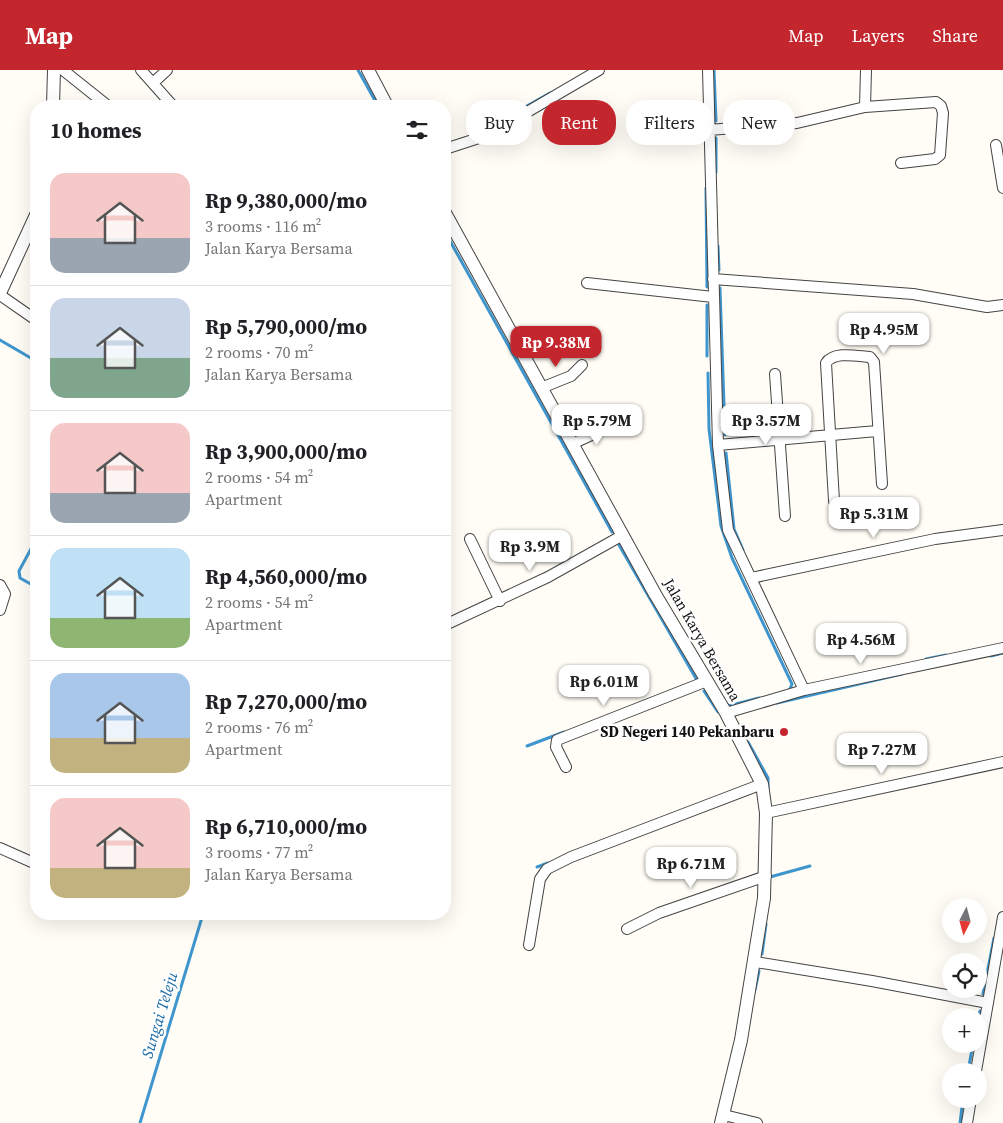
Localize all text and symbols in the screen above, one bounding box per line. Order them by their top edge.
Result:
text: Map [25,19,73,52]
text: Map [788,23,823,48]
text: Layers [851,23,904,48]
text: Share [932,23,978,48]
chip: Buy [466,100,532,145]
chip: Rent [542,100,616,145]
chip: Filters [626,100,713,145]
chip: New [723,100,795,145]
text: 10 homes [50,116,142,145]
icon: filters [403,116,431,144]
text: Rp 9,380,000/mo [205,186,367,215]
icon: home [90,193,150,253]
text: 3 rooms · 116 m² [205,215,321,237]
text: Jalan Karya Bersama [205,237,353,259]
text: Rp 5,790,000/mo [205,312,367,341]
pin: Rp 4.95M [832,312,936,355]
icon: home [90,318,150,378]
text: Rp 4.95M [849,318,919,340]
pin: Rp 9.38M [504,326,608,368]
text: Rp 9.38M [521,331,591,353]
text: 2 rooms · 70 m² [205,341,313,363]
text: Jalan Karya Bersama [205,363,353,385]
pin: Rp 5.79M [545,404,649,446]
pin: Rp 3.57M [714,404,818,446]
text: Rp 5.79M [562,409,632,431]
text: Rp 3.57M [731,409,801,431]
text: Rp 3,900,000/mo [205,437,367,466]
icon: home [90,443,150,503]
text: 2 rooms · 54 m² [205,466,313,488]
text: Apartment [205,488,282,510]
pin: Rp 5.31M [822,496,926,539]
text: Rp 5.31M [839,502,909,524]
pin: Rp 3.9M [484,530,576,572]
text: Rp 3.9M [500,535,560,557]
text: Rp 4,560,000/mo [205,562,367,591]
icon: home [90,568,150,628]
street label: Jalan Karya Bersama [658,574,746,705]
text: 2 rooms · 54 m² [205,591,313,613]
text: Apartment [205,613,282,635]
pin: Rp 4.56M [809,622,913,665]
text: Rp 4.56M [826,628,896,650]
pin: Rp 6.01M [552,664,656,707]
text: Rp 6.01M [569,670,639,692]
text: Rp 7,270,000/mo [205,687,367,716]
icon: home [90,693,150,753]
text: 2 rooms · 76 m² [205,716,313,738]
place label: SD Negeri 140 Pekanbaru [600,721,774,742]
marker: SD Negeri 140 Pekanbaru [778,726,790,738]
pin: Rp 7.27M [830,732,934,775]
text: Apartment [205,738,282,760]
text: Rp 7.27M [847,738,917,760]
text: Rp 6,710,000/mo [205,812,367,841]
icon: home [90,818,150,878]
text: 3 rooms · 77 m² [205,841,313,863]
pin: Rp 6.71M [639,846,743,889]
text: Rp 6.71M [656,852,726,874]
text: Jalan Karya Bersama [205,863,353,885]
north arrow [942,898,988,942]
map controls [942,898,987,1108]
button: locate [942,953,987,998]
water label: Sungai Teleju [135,968,183,1061]
button: + [942,1008,987,1053]
button: − [942,1063,987,1108]

